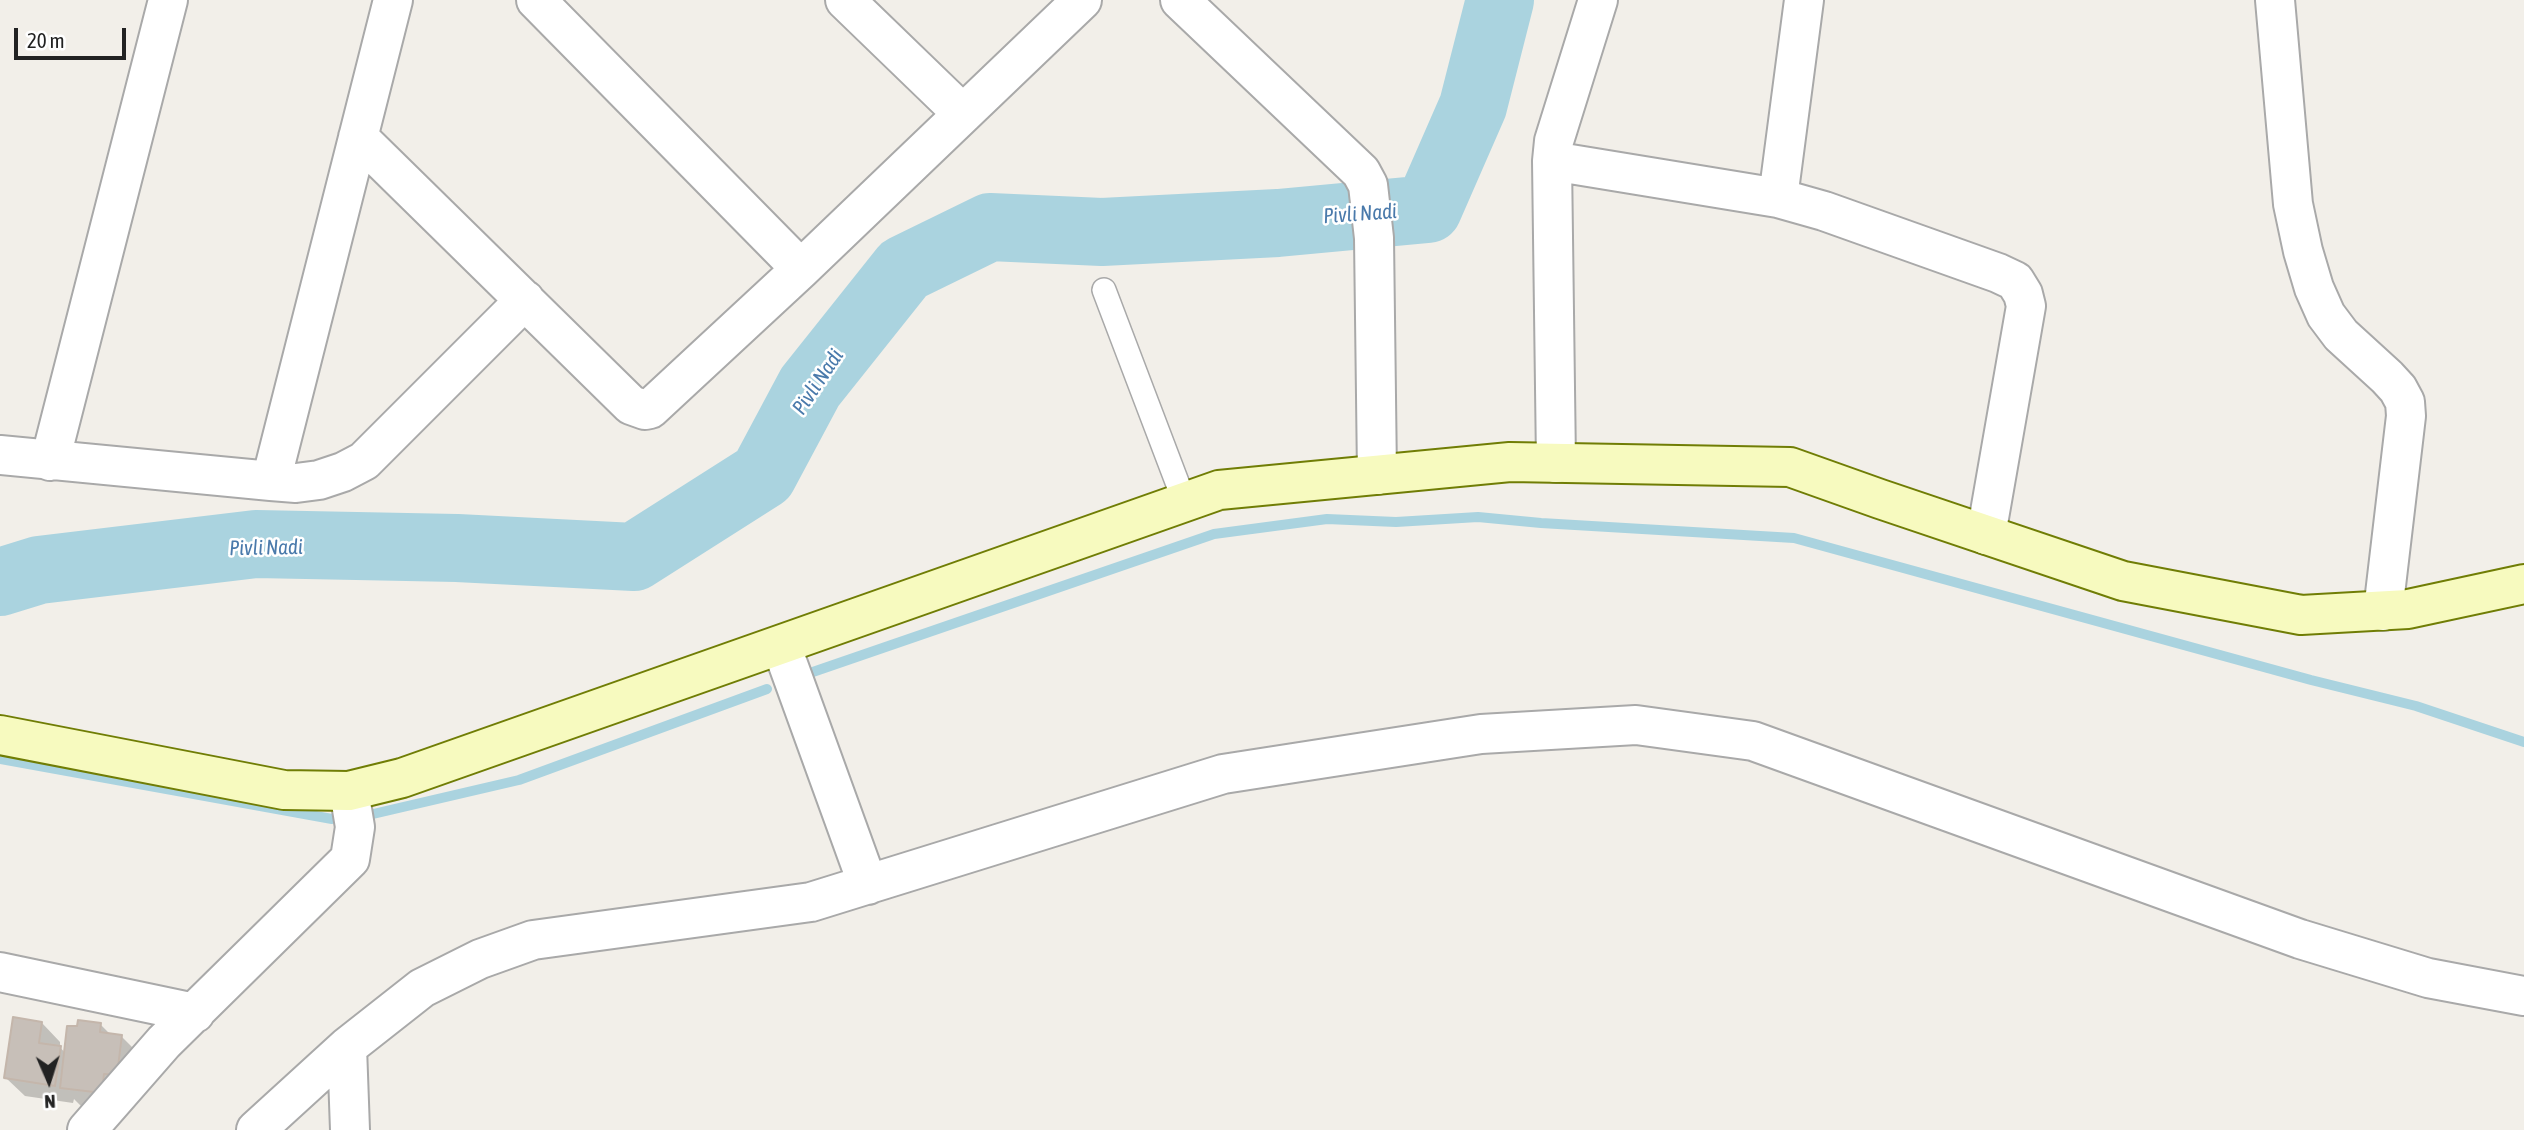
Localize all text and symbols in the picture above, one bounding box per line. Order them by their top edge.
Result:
scale bar [18,14,130,58]
text: 20 m [27,28,65,52]
water label: Pivli Nadi [1322,199,1398,229]
water label: Pivli Nadi [787,344,849,420]
water label: Pivli Nadi [229,535,303,561]
north arrow [14,1046,84,1116]
text: N [44,1091,56,1113]

